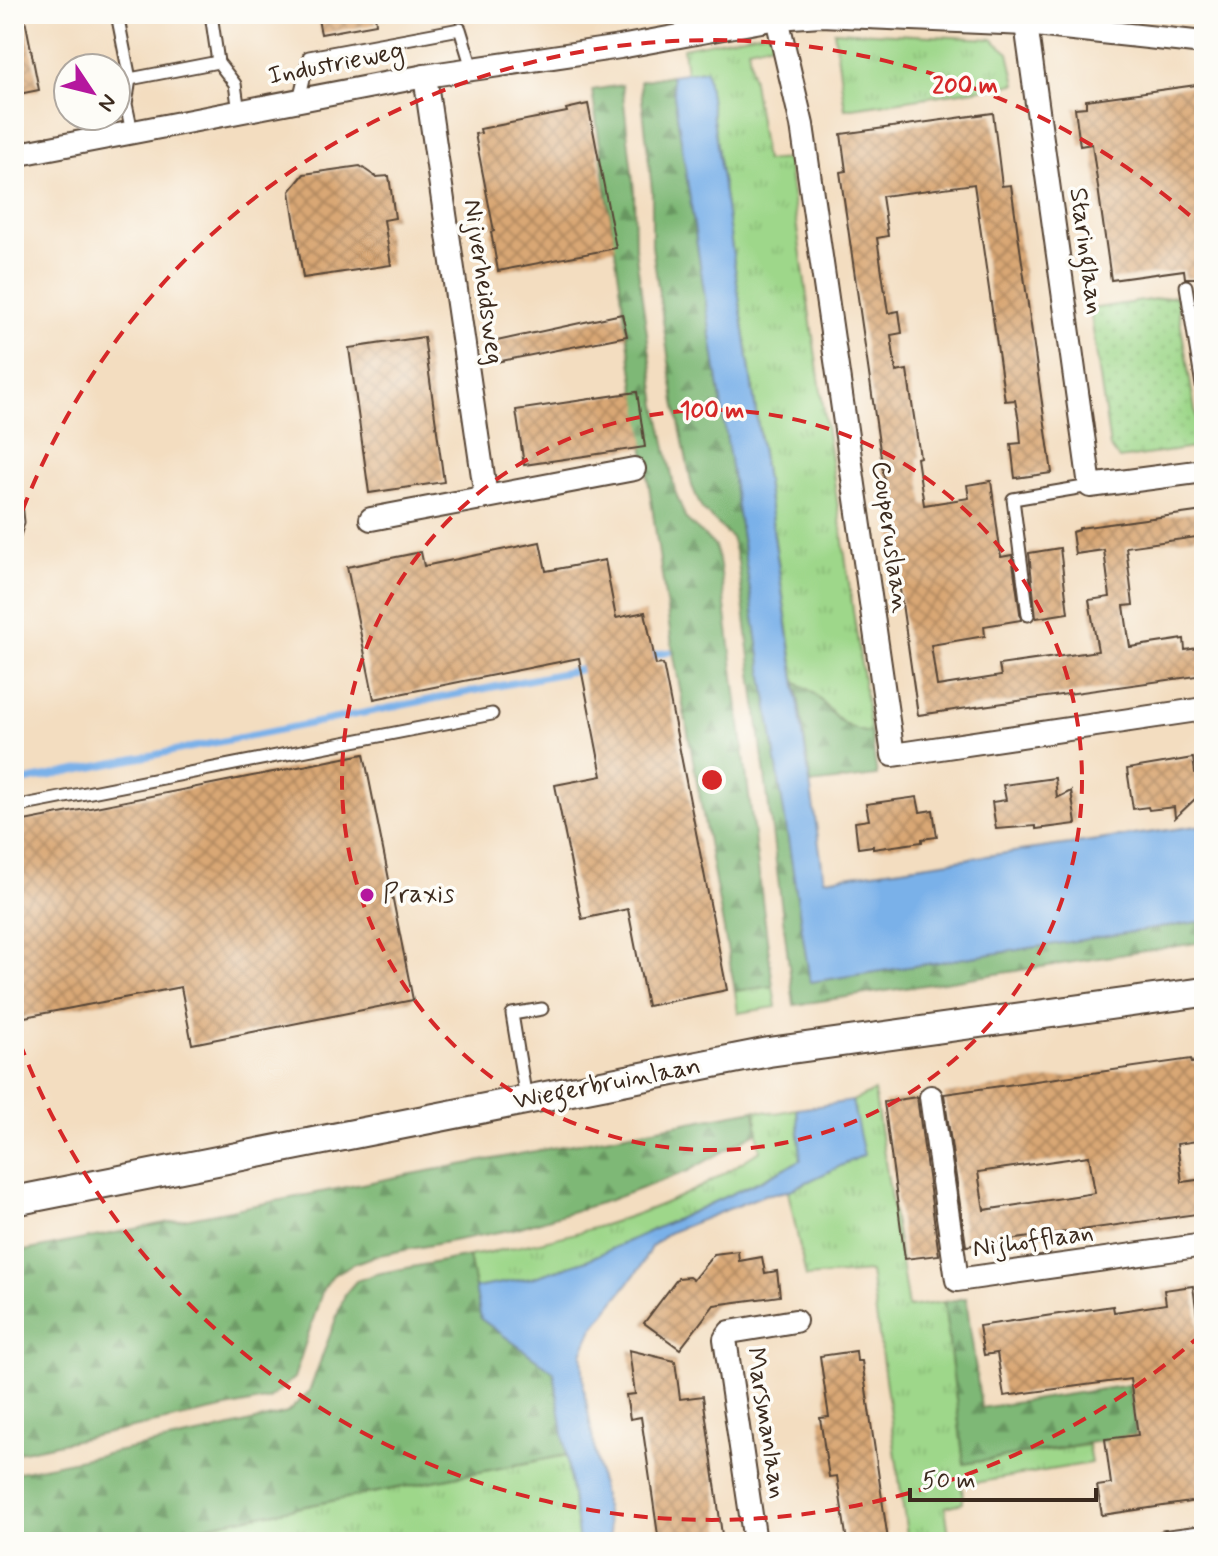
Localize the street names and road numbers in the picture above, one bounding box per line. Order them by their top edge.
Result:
street label: Industrieweg [265,34,407,96]
street label: Staringlaan [1057,185,1112,317]
street label: Nijverheidsweg [455,197,511,367]
street label: Couperuslaan [863,459,917,615]
street label: Wiegerbruinlaan [510,1049,704,1122]
street label: Nijhofflaan [970,1216,1096,1266]
street label: Marsmanlaan [737,1345,795,1501]

